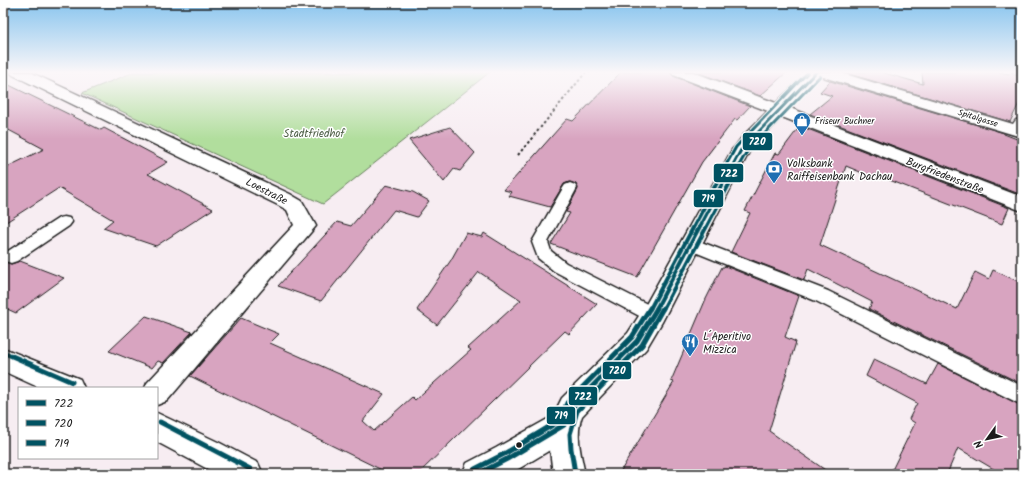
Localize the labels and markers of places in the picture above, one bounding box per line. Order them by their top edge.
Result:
shop icon: Friseur Buchner [792,111,812,136]
place label: Friseur Buchner [815,114,875,129]
place label: Volksbank Raiffeisenbank Dachau [787,155,893,186]
bank icon: Volksbank Raiffeisenbank Dachau [764,159,784,184]
place label: L´Aperitivo Mizzica [703,328,751,359]
restaurant icon: L´Aperitivo Mizzica [680,332,700,357]
unlabelled marker [514,440,524,450]

